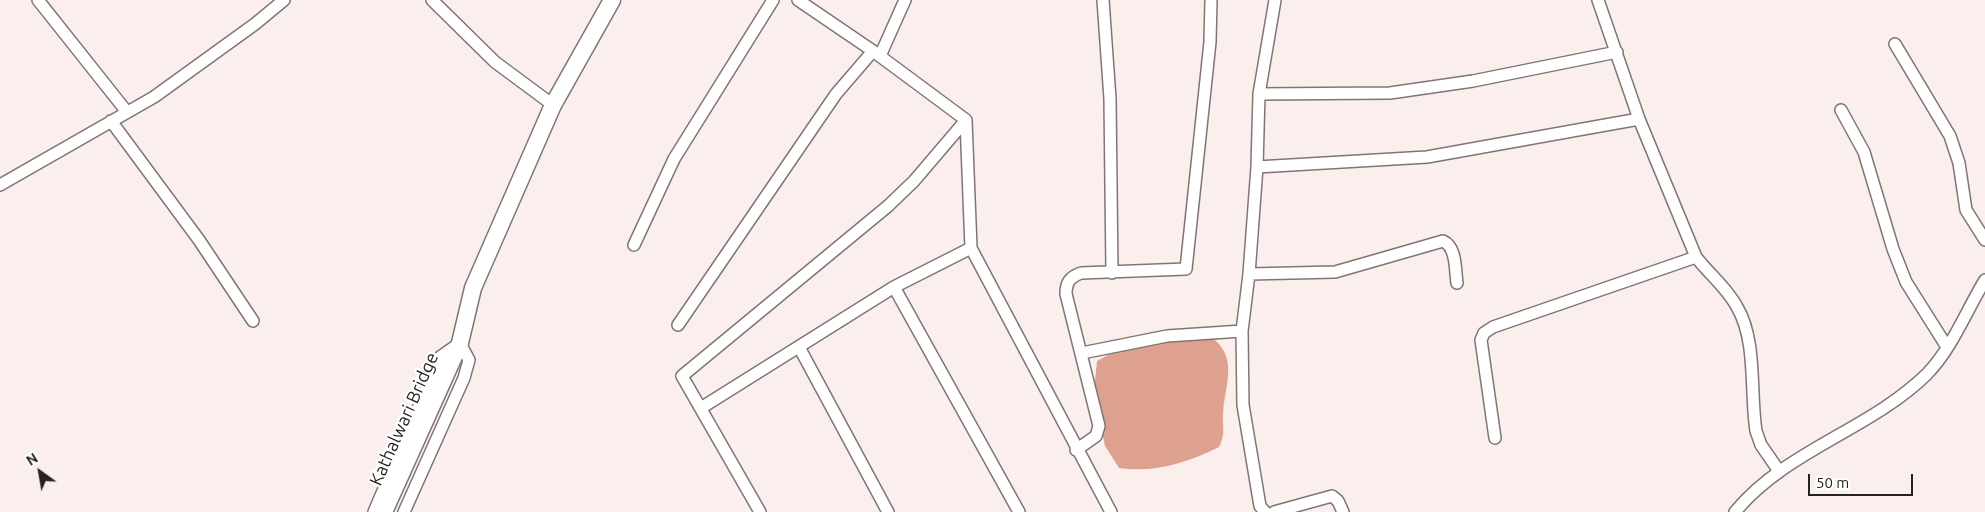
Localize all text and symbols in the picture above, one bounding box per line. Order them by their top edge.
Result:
street label: Kathalwari Bridge [365,349,443,489]
north arrow [15,447,65,497]
text: N [23,450,41,469]
scale bar [1810,464,1915,496]
text: 50 m [1816,474,1849,491]

